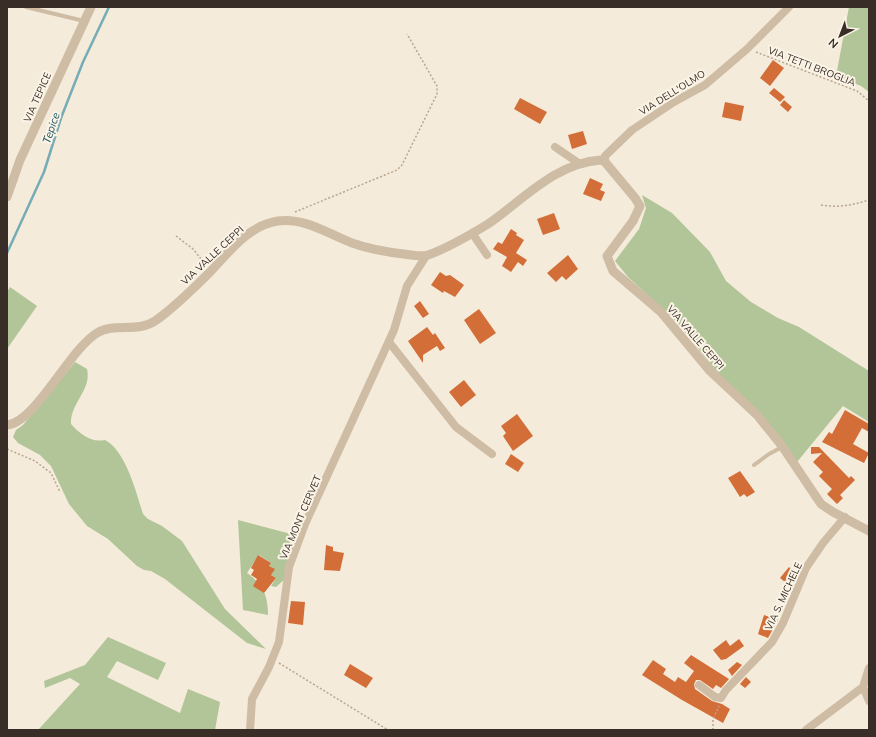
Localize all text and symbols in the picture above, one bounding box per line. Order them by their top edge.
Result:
north arrow [820,16,860,56]
text: N [826,35,841,51]
street label: VIA TETTI BROGLIA [766,44,858,89]
street label: VIA DELL'OLMO [637,67,708,118]
street label: VIA TEPICE [21,70,54,124]
water label: Tepice [39,110,63,146]
street label: VIA VALLE CEPPI [178,223,246,288]
street label: VIA VALLE CEPPI [664,302,727,372]
street label: VIA MONT CERVET [277,473,324,561]
street label: VIA S. MICHELE [762,560,805,632]

